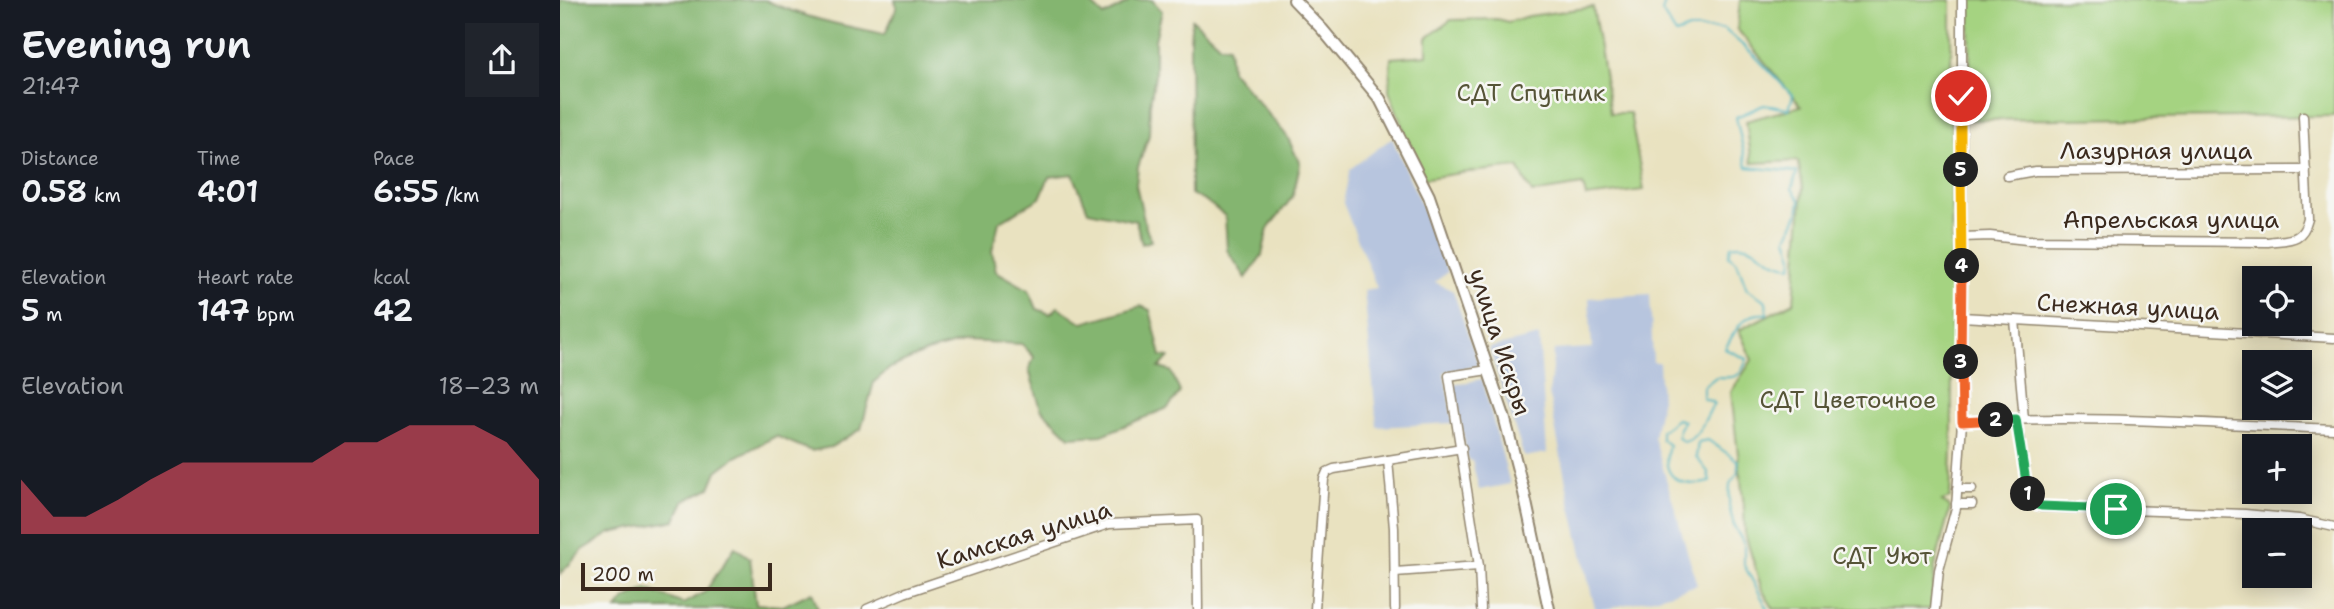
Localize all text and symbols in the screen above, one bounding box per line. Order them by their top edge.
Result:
text: Evening run [21,19,251,70]
button: share [465,23,539,97]
pin [1931,66,1991,126]
text: 21:47 [21,71,80,101]
park label: СДТ Спутник [1456,77,1606,109]
icon: check [1942,77,1980,115]
street label: Лазурная улица [2060,135,2252,167]
text: Distance [21,146,99,171]
text: Time [197,146,241,171]
text: Pace [373,146,415,171]
pin: 5 [1944,152,1978,188]
text: 5 [1955,157,1966,182]
text: 0.58 [21,171,87,212]
text: 4:01 [197,171,259,212]
text: 6:55 [373,171,439,212]
text: km [87,183,121,208]
text: /km [439,183,479,208]
street label: Апрельская улица [2063,204,2279,236]
pin: 4 [1944,248,1980,284]
text: 4 [1955,253,1968,278]
street label: улица Искры [1461,264,1539,420]
text: Elevation [21,265,106,290]
text: Heart rate [197,265,294,290]
text: kcal [373,265,410,290]
map controls [2242,266,2312,588]
button: locate [2242,266,2312,336]
street label: Снежная улица [2036,286,2220,328]
text: 5 [21,290,40,331]
text: 147 [197,290,250,331]
text: 42 [373,290,413,331]
text: m [40,302,63,327]
text: bpm [250,302,295,327]
pin: 3 [1944,344,1978,380]
text: 3 [1954,349,1967,374]
button: layers [2242,350,2312,420]
text: Elevation [21,371,124,401]
text: 18–23 m [439,371,539,401]
park label: СДТ Цветочное [1759,384,1937,416]
pin: 2 [1978,402,2014,438]
text: 2 [1989,407,2002,432]
button: + [2242,434,2312,504]
pin: 1 [2010,476,2046,512]
pin [2086,479,2146,539]
text: 1 [2023,481,2032,506]
icon: arrive [2097,490,2135,528]
street label: Камская улица [933,493,1115,577]
button: − [2242,518,2312,588]
park label: СДТ Уют [1832,540,1932,572]
scale bar [581,560,772,592]
text: 200 m [592,562,654,587]

